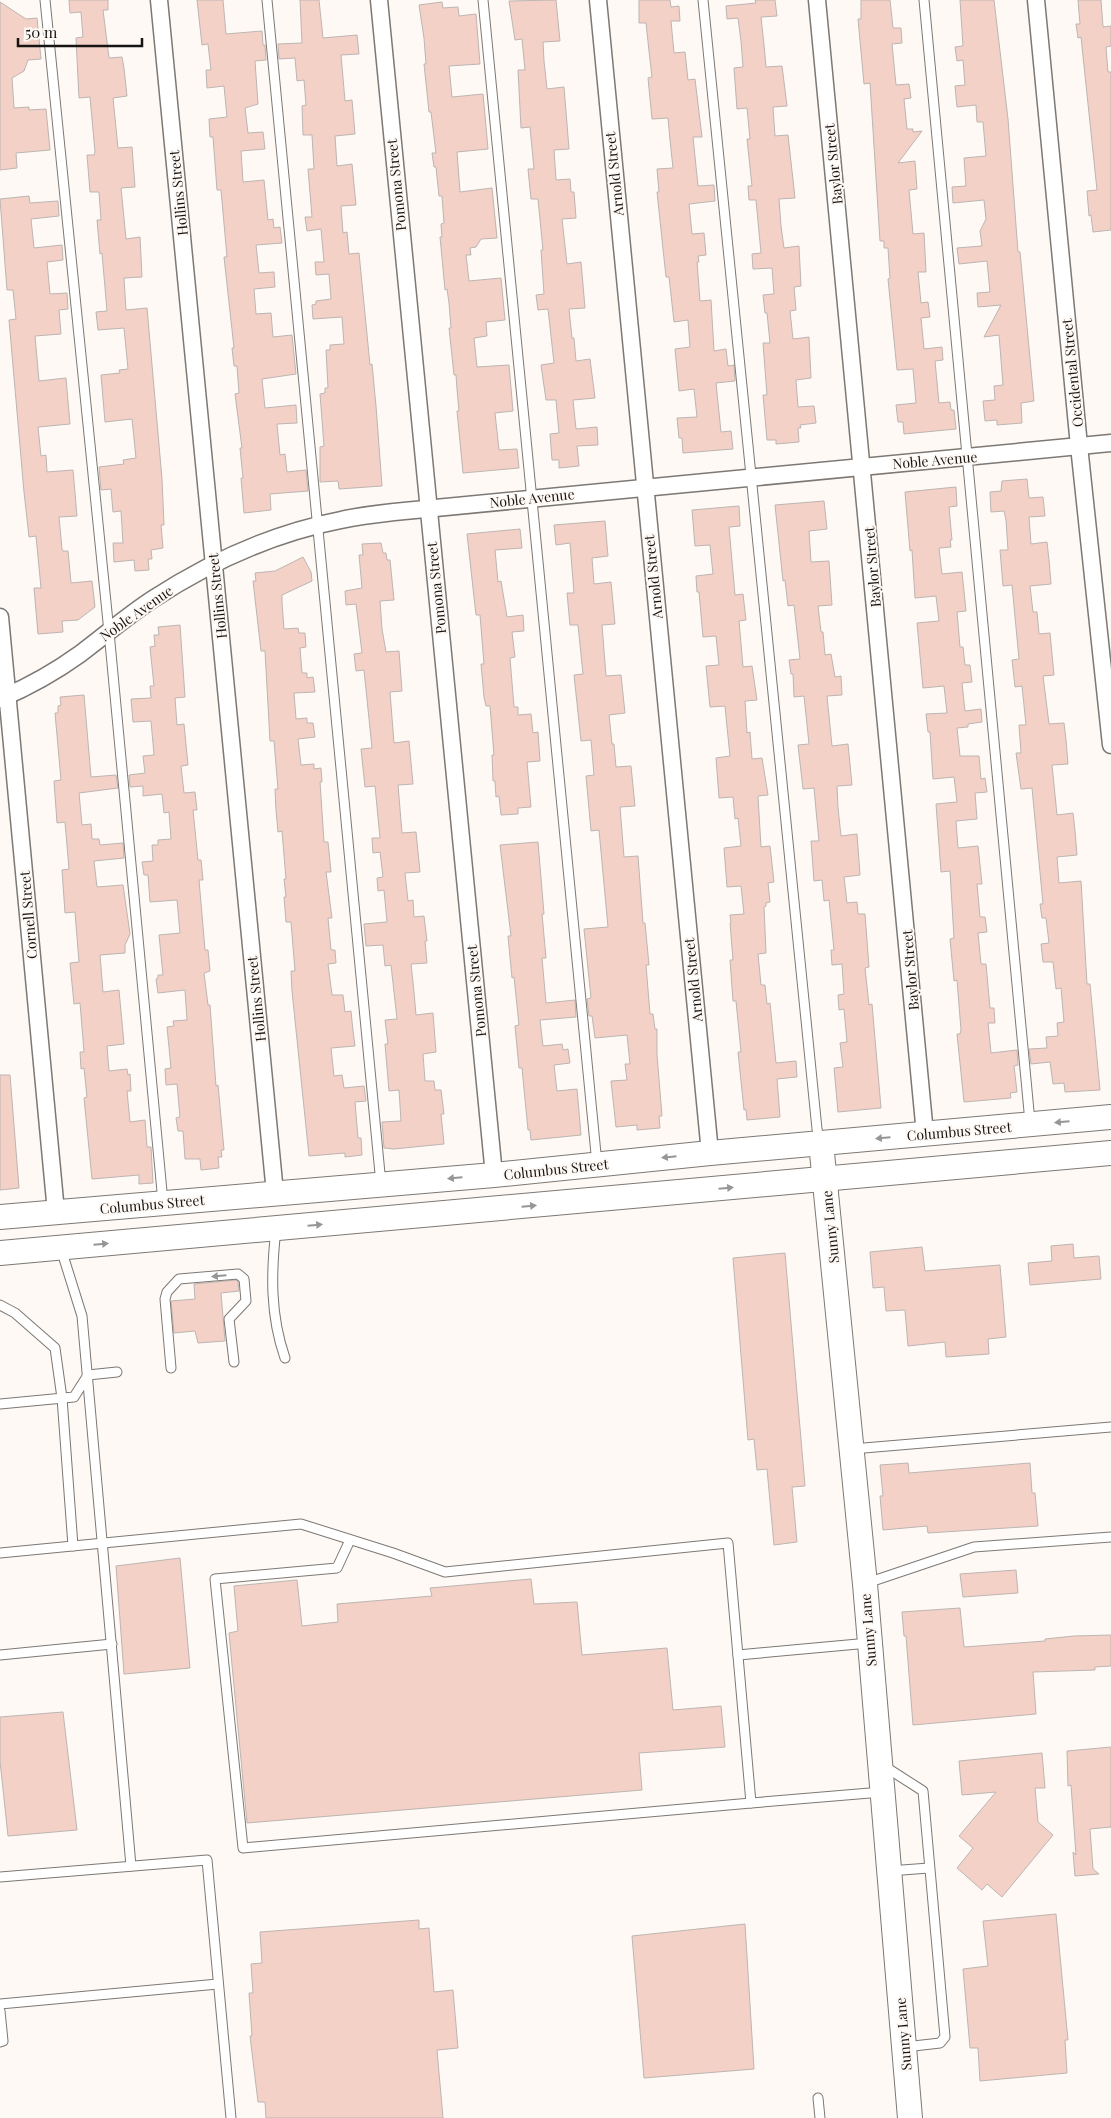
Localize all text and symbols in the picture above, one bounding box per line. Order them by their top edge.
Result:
scale bar [18,15,141,47]
text: 50 m [25,22,58,42]
street label: Baylor Street [819,122,847,205]
street label: Arnold Street [600,130,628,218]
street label: Pomona Street [382,137,410,232]
street label: Hollins Street [164,148,192,237]
street label: Occidental Street [1057,317,1087,428]
street label: Noble Avenue [892,447,978,473]
street label: Noble Avenue [489,484,575,512]
street label: Baylor Street [859,525,885,608]
street label: Arnold Street [639,533,667,621]
street label: Pomona Street [422,540,450,635]
street label: Hollins Street [203,551,231,640]
street label: Noble Avenue [96,581,176,645]
street label: Cornell Street [15,869,41,960]
street label: Baylor Street [897,928,923,1011]
street label: Arnold Street [679,936,707,1024]
street label: Pomona Street [462,943,490,1038]
street label: Hollins Street [242,954,270,1043]
street label: Columbus Street [906,1117,1013,1145]
one-way arrow [1054,1118,1070,1126]
one-way arrow [875,1134,891,1142]
one-way arrow [661,1153,677,1161]
street label: Columbus Street [503,1154,610,1184]
one-way arrow [447,1175,463,1183]
one-way arrow [718,1184,734,1192]
street label: Columbus Street [99,1190,206,1218]
street label: Sunny Lane [817,1190,843,1264]
one-way arrow [521,1202,537,1210]
one-way arrow [307,1221,323,1229]
one-way arrow [93,1240,109,1248]
one-way arrow [211,1272,227,1280]
street label: Sunny Lane [855,1593,881,1667]
street label: Sunny Lane [890,1997,916,2071]

